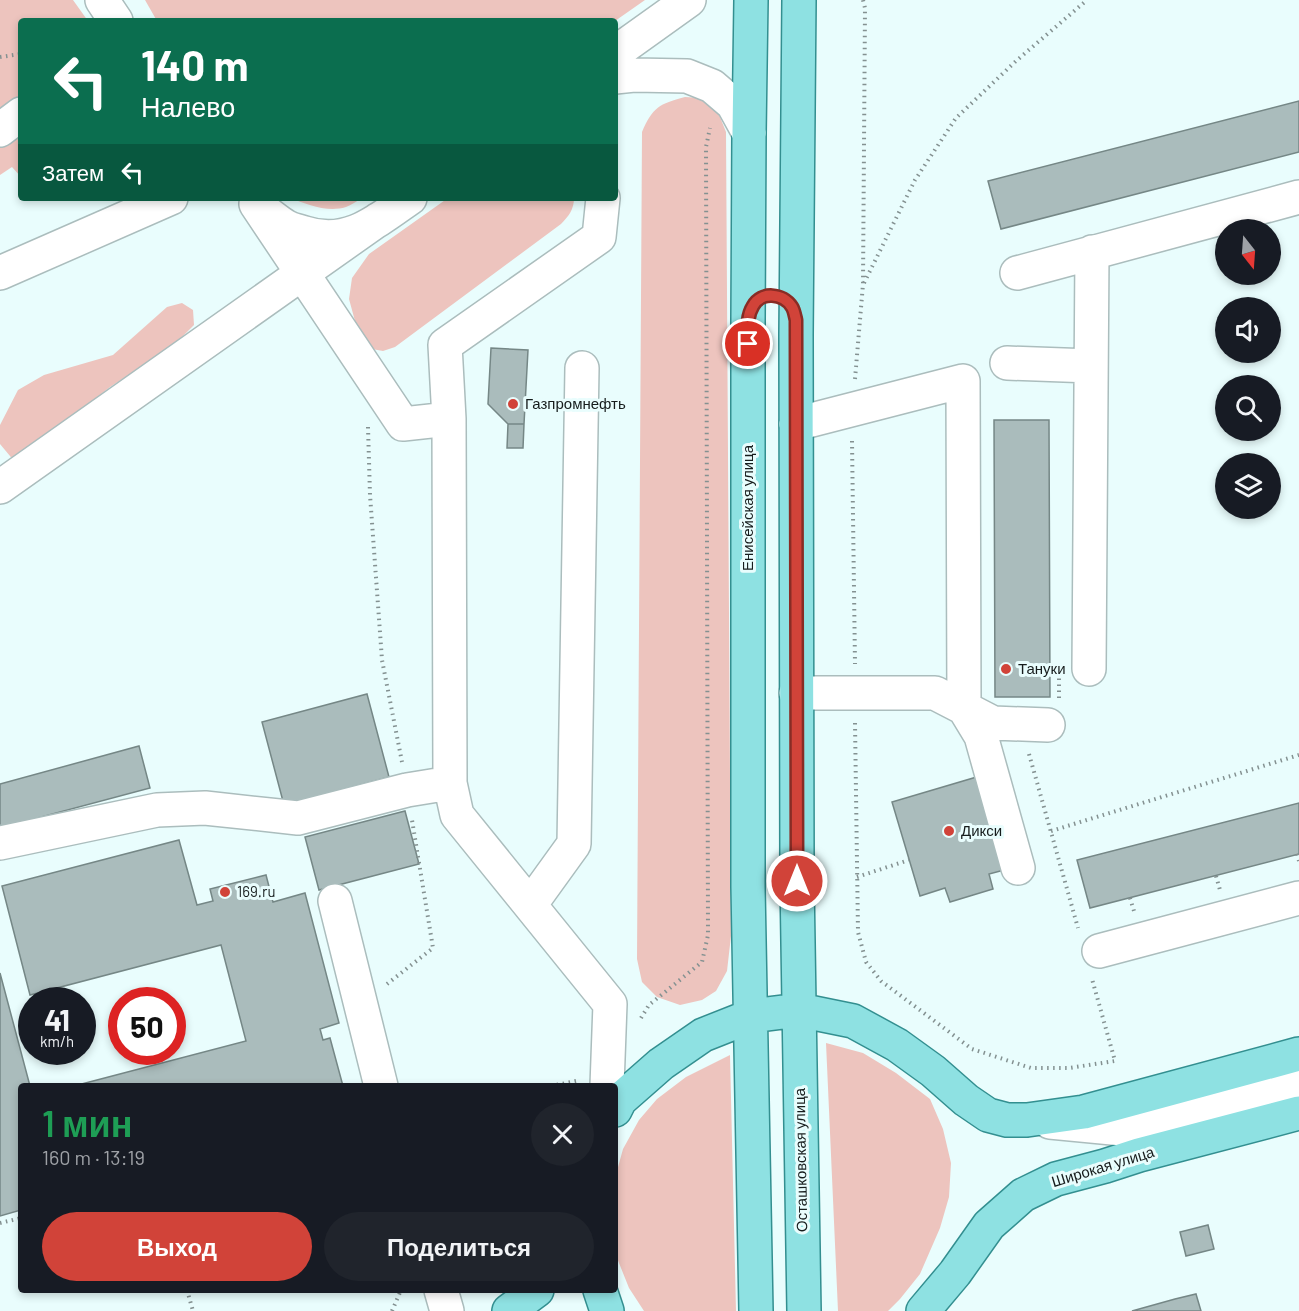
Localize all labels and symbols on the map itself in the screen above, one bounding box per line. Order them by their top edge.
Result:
north arrow [1215,219,1281,285]
pin [722,318,773,369]
place label: Газпромнефть [525,394,626,412]
marker: Газпромнефть [506,397,520,411]
street label: Енисейская улица [738,444,756,571]
place label: Тануки [1018,659,1066,677]
marker: Тануки [999,662,1013,676]
place label: Дикси [961,821,1002,839]
marker: Дикси [942,824,956,838]
position arrow [765,849,829,913]
place label: 169.ru [237,882,275,900]
marker: 169.ru [218,885,232,899]
speed limit sign: 50 [108,987,186,1065]
street label: Осташковская улица [790,1087,810,1232]
street label: Широкая улица [1049,1142,1157,1190]

